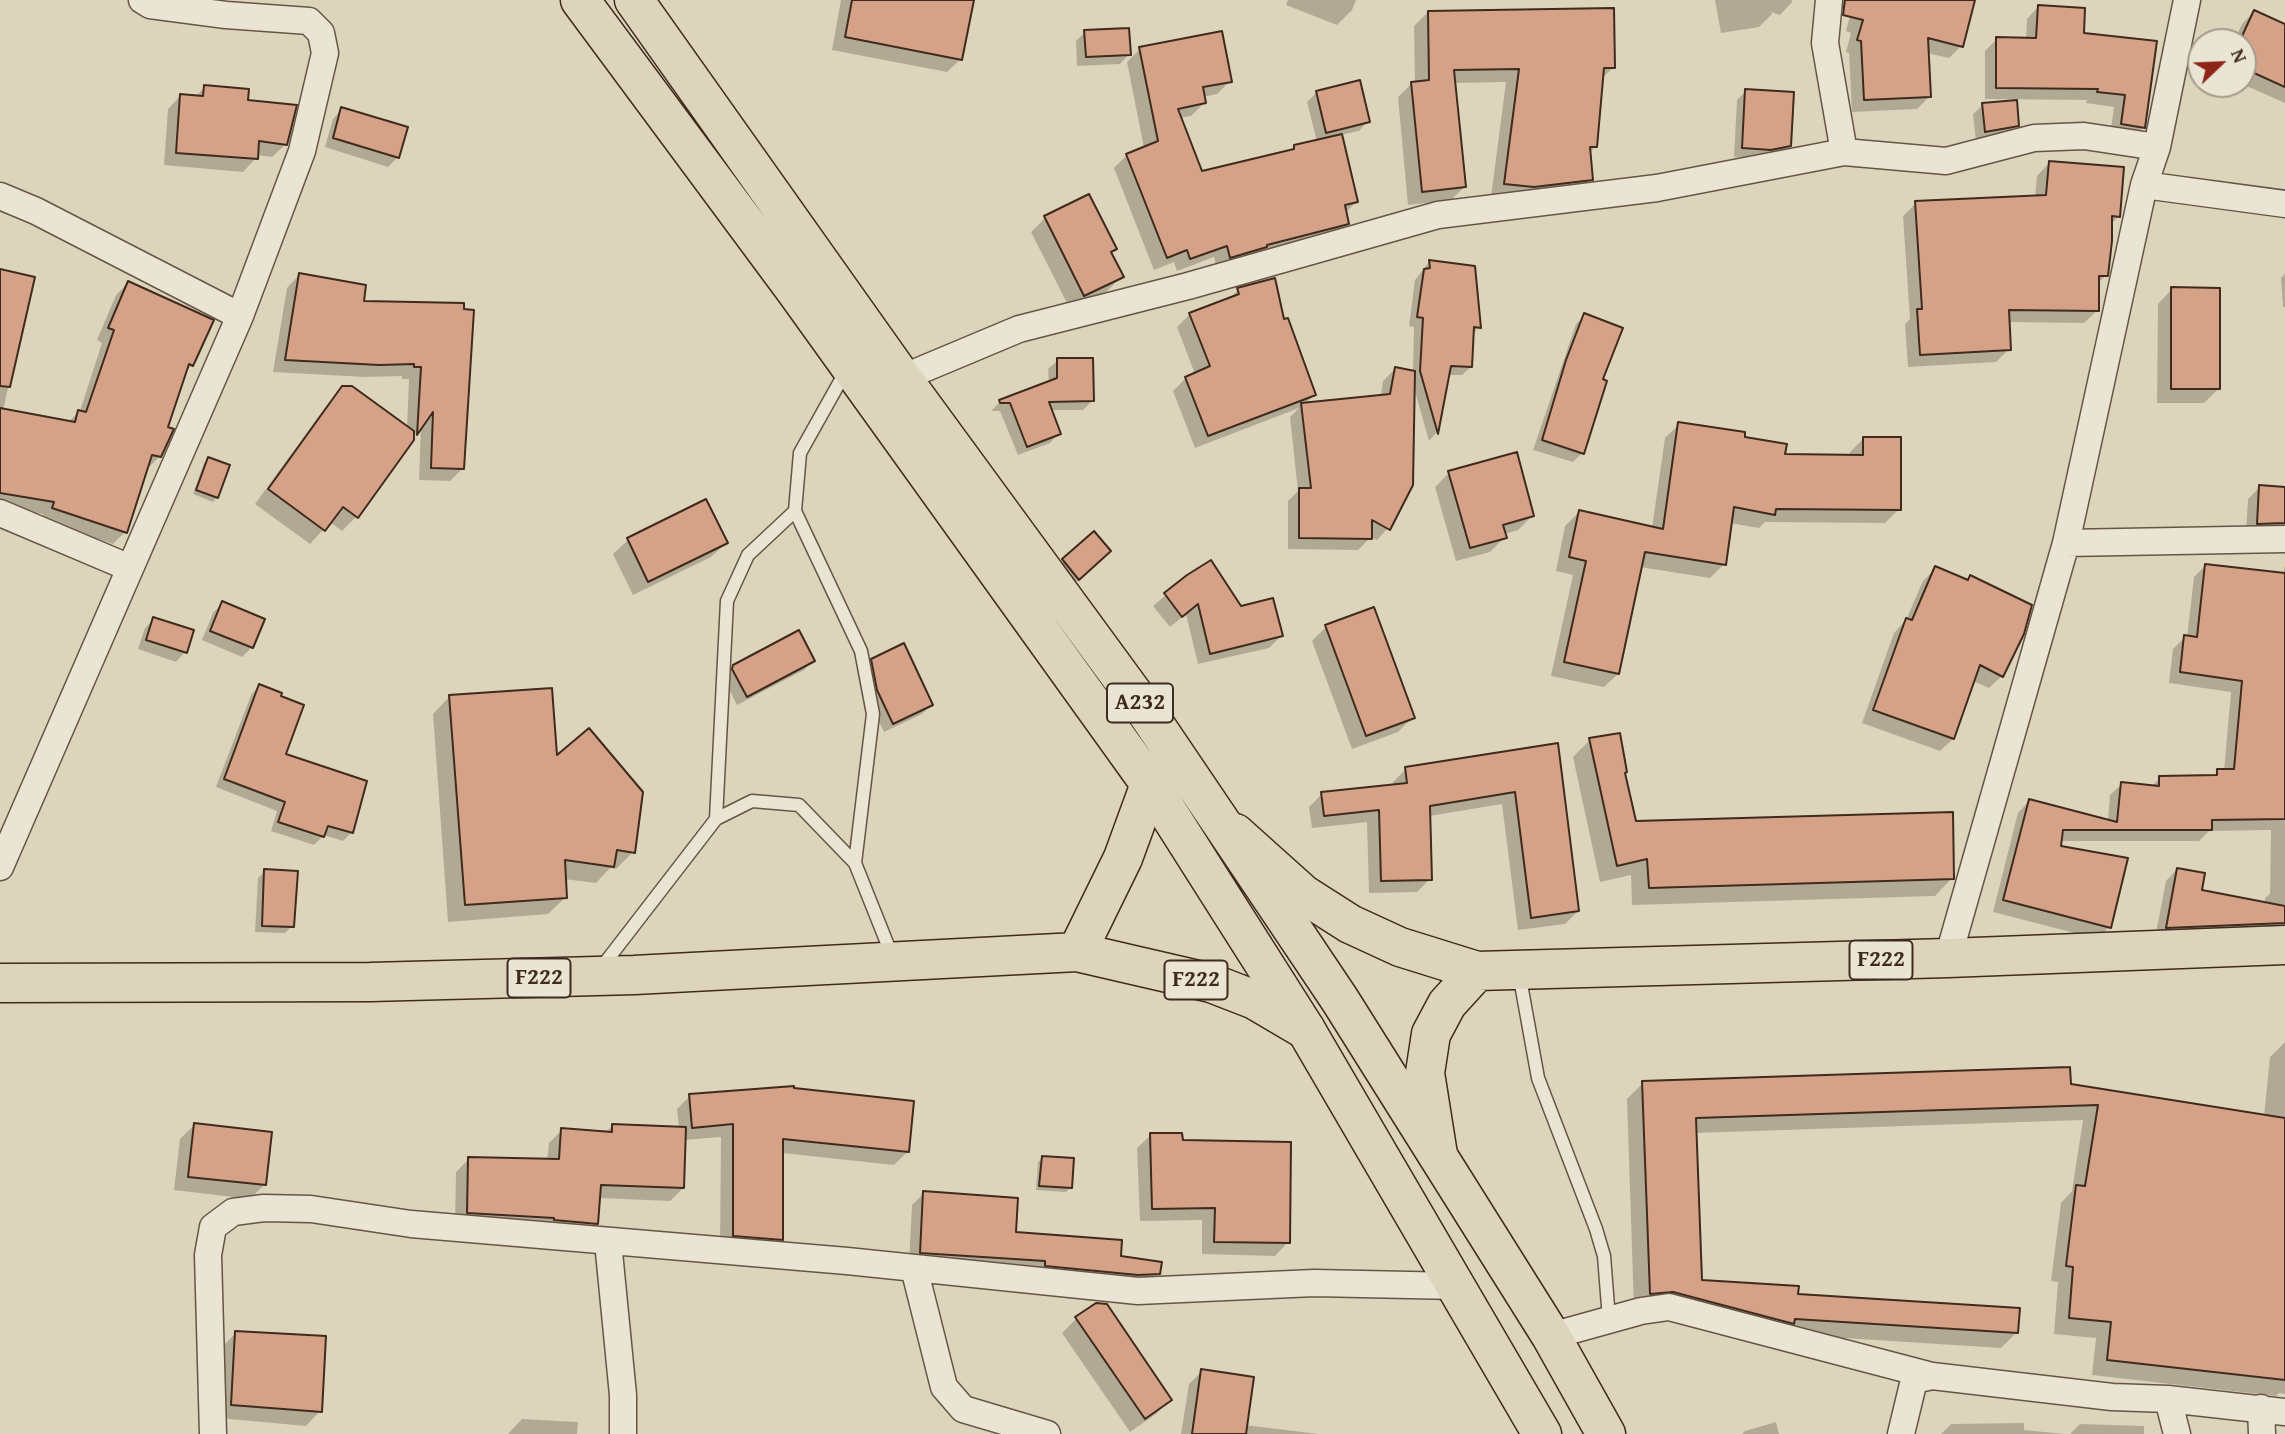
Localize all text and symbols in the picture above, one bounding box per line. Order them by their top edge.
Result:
north arrow [2187,28,2257,98]
text: N [2224,44,2255,67]
road number: A232 [1107,684,1173,722]
road number: F222 [1850,940,1912,979]
road number: F222 [508,959,570,998]
road number: F222 [1164,960,1228,1000]

